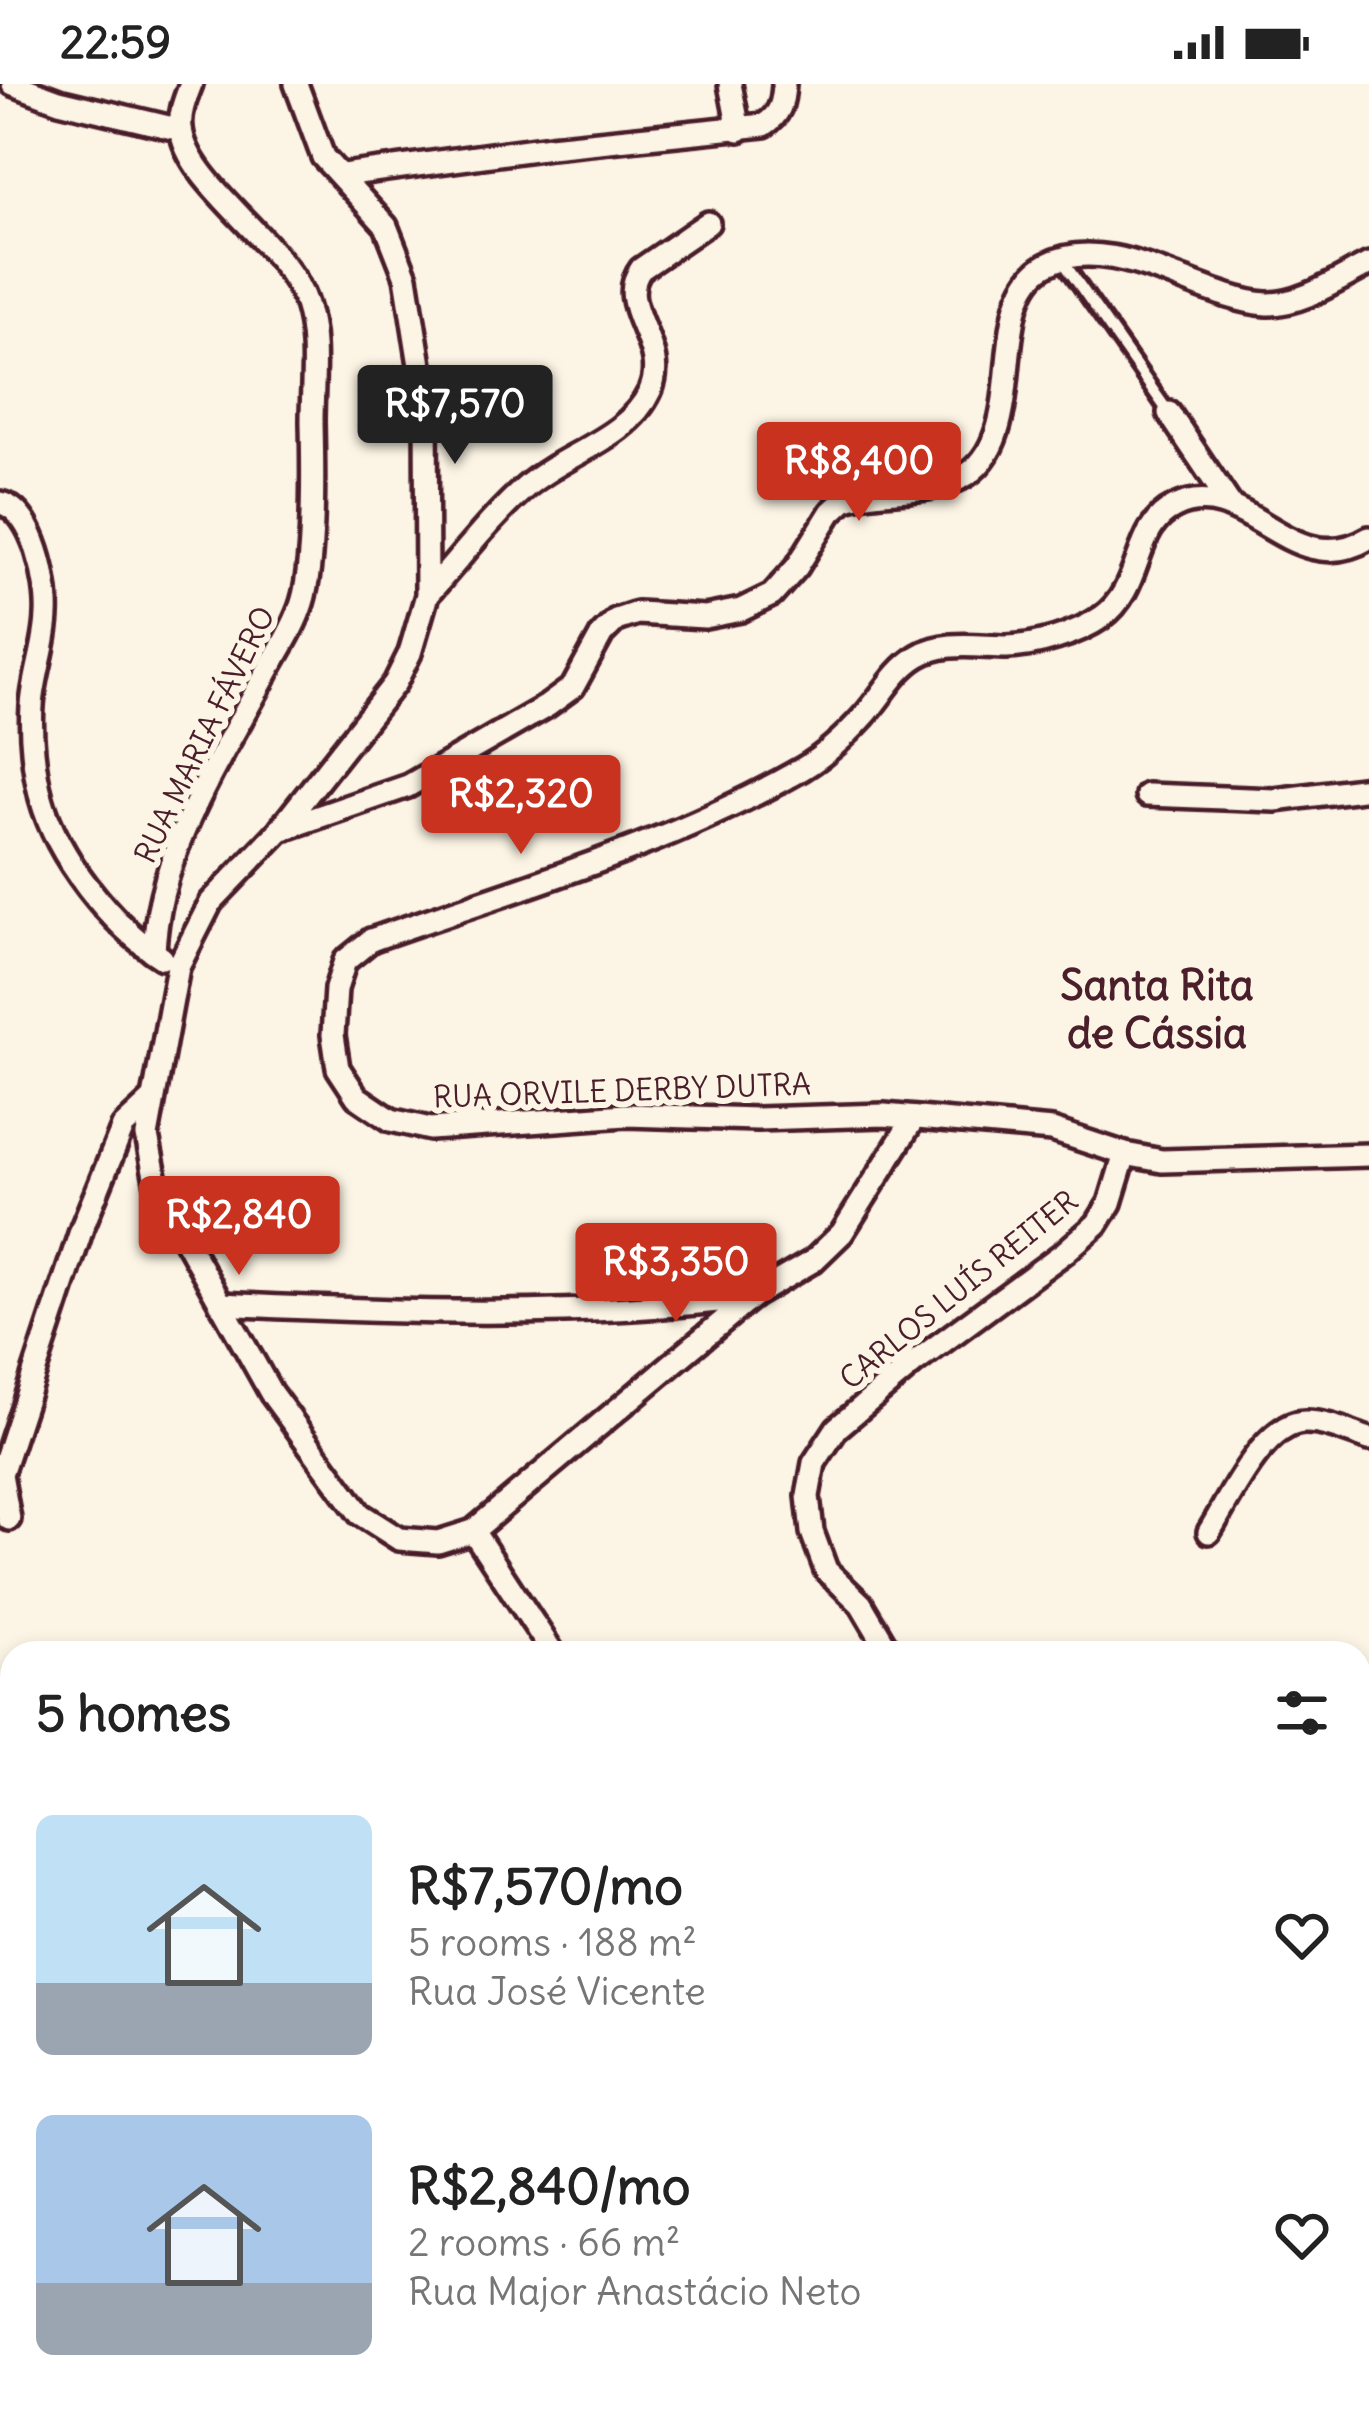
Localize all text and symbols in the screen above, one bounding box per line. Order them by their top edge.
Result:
text: 22:59 [60,14,171,70]
pin: R$7,570 [344,365,566,467]
text: R$7,570 [385,379,525,428]
pin: R$8,400 [748,422,970,524]
text: R$8,400 [784,436,934,485]
street label: RUA MARIA FÁVERO [125,600,283,869]
pin: R$2,320 [410,755,632,857]
text: R$2,320 [448,769,594,818]
district label: Santa Rita de Cássia [1060,959,1254,1059]
street label: RUA ORVILE DERBY DUTRA [432,1064,812,1116]
pin: R$2,840 [128,1176,350,1278]
street label: CARLOS LUÍS REITER [832,1182,1085,1397]
text: R$2,840 [166,1190,312,1239]
pin: R$3,350 [565,1223,787,1325]
text: R$3,350 [603,1237,750,1286]
icon: filters [1269,1680,1335,1746]
text: 5 homes [36,1681,231,1745]
text: R$7,570/mo [408,1854,683,1918]
icon: home [132,1863,276,2007]
icon: heart [1269,1902,1335,1968]
text: 5 rooms · 188 m² [408,1918,697,1967]
text: Rua José Vicente [408,1967,706,2016]
text: R$2,840/mo [408,2154,690,2218]
icon: home [132,2163,276,2307]
icon: heart [1269,2202,1335,2268]
text: 2 rooms · 66 m² [408,2218,680,2267]
text: Rua Major Anastácio Neto [408,2267,862,2316]

